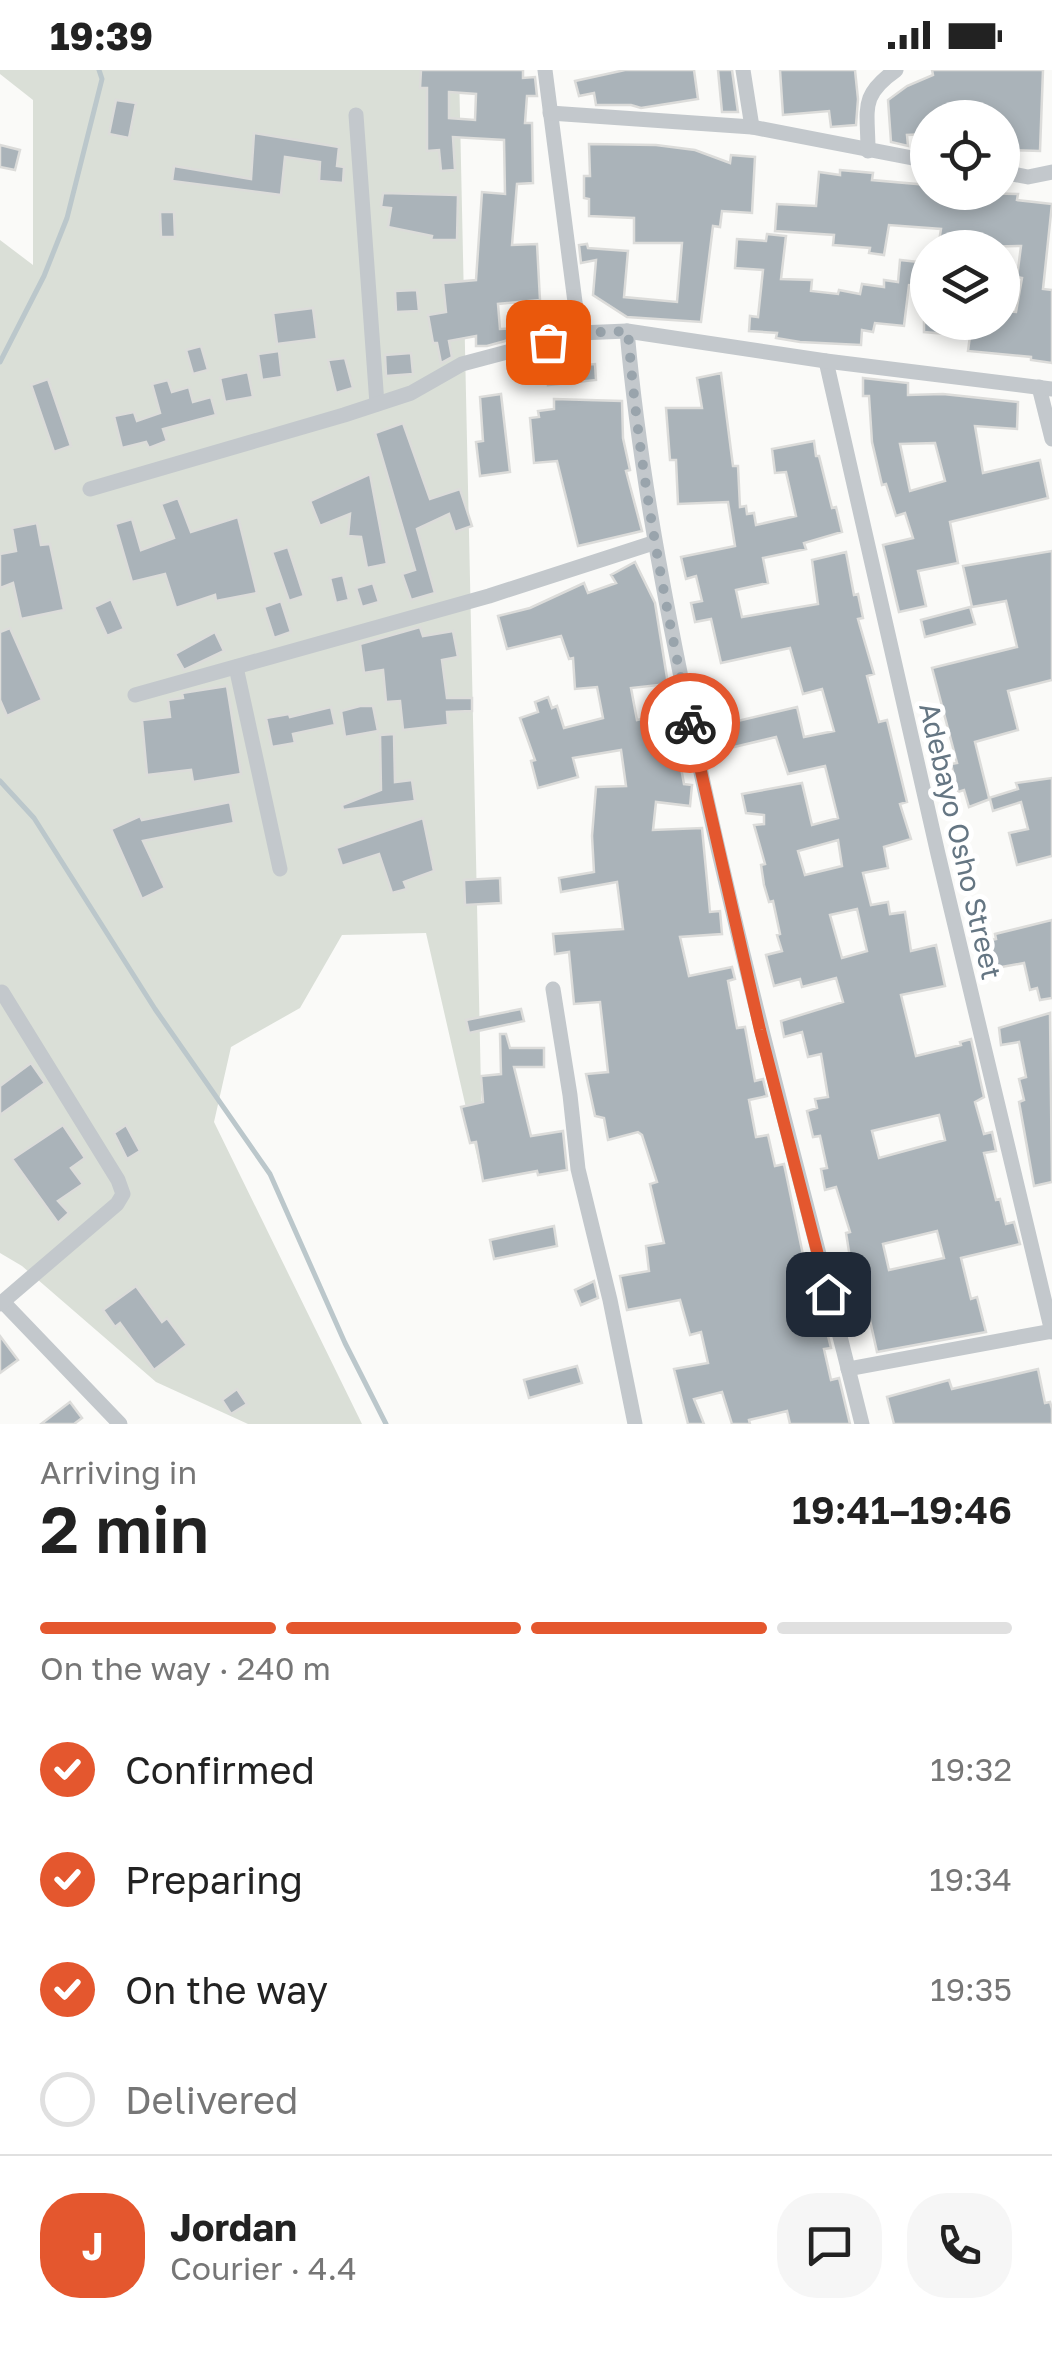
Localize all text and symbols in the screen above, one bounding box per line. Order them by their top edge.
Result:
text: 19:39 [50,13,153,58]
map controls [910,100,1020,340]
button: locate [910,100,1020,210]
button: layers [910,230,1020,340]
pin [506,300,591,385]
icon: bag [521,315,576,370]
courier [640,673,740,773]
icon: bike [663,696,718,751]
street label: Adebayo Osho Street [913,700,1009,982]
pin [786,1252,871,1337]
icon: home [801,1267,856,1322]
text: Arriving in [40,1453,197,1491]
text: 19:41–19:46 [792,1487,1012,1532]
text: 2 min [40,1489,209,1567]
text: On the way · 240 m [40,1649,331,1687]
icon: check [40,1742,95,1797]
text: Confirmed [125,1747,315,1792]
text: 19:32 [930,1750,1012,1788]
icon: check [40,1852,95,1907]
text: Preparing [125,1857,303,1902]
text: 19:34 [929,1860,1012,1898]
icon: check [40,1962,95,2017]
text: On the way [125,1967,328,2012]
text: 19:35 [930,1970,1012,2008]
text: Delivered [125,2077,298,2122]
button: chat [777,2193,882,2298]
button: phone [907,2193,1012,2298]
text: Jordan [170,2204,297,2249]
text: J [82,2223,103,2268]
text: Courier · 4.4 [170,2249,357,2287]

